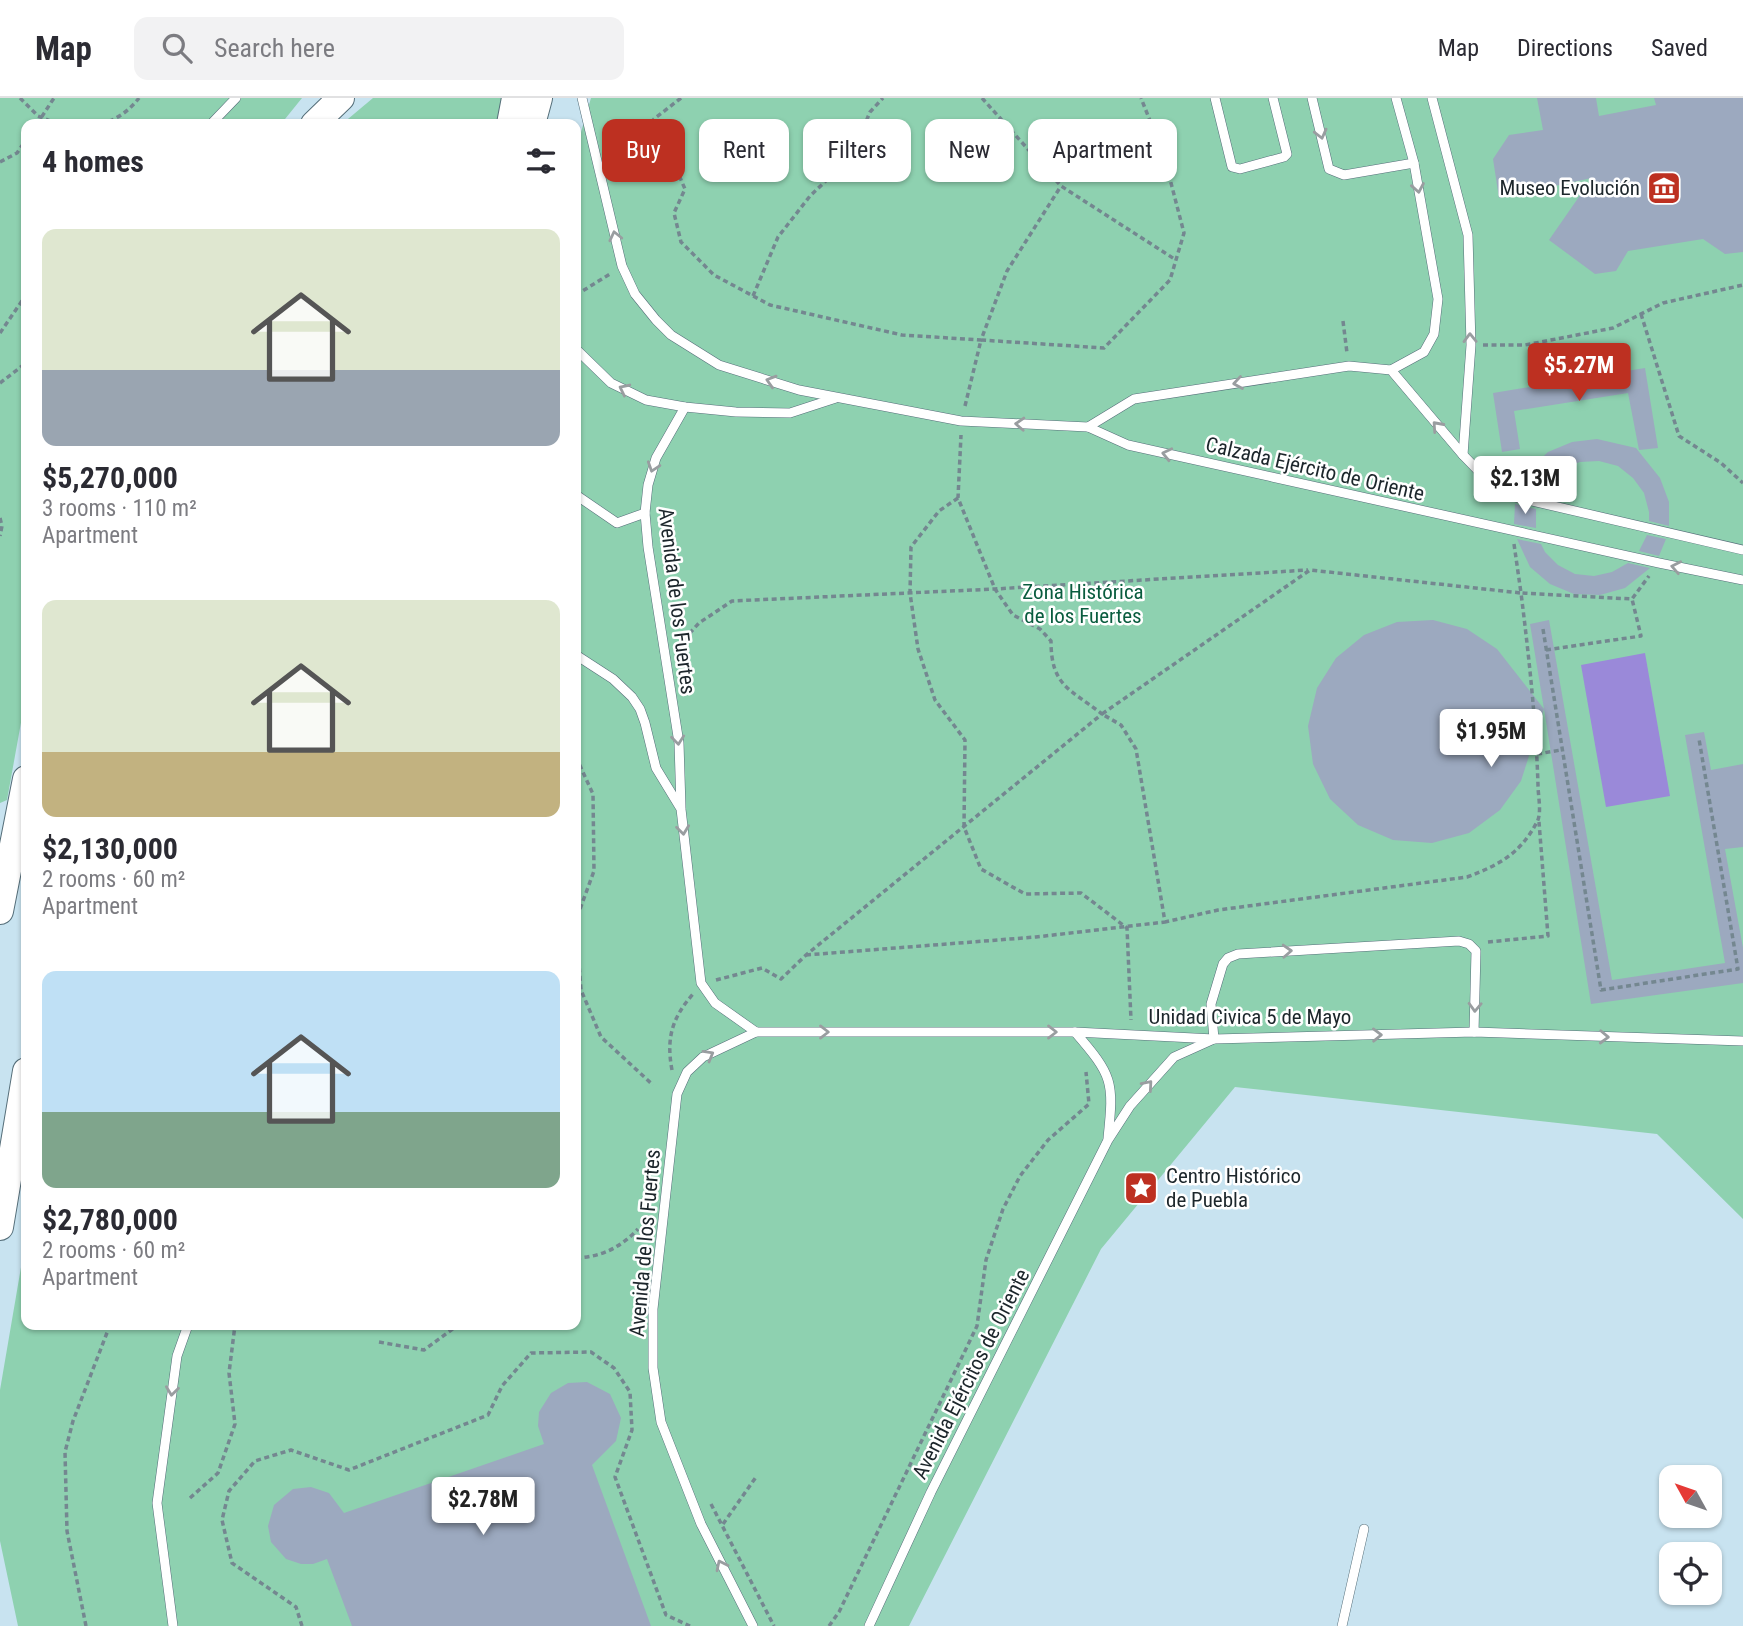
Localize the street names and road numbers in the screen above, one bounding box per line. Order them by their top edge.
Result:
street label: Calzada Ejército de Oriente [1203,432,1427,506]
street label: Avenida de los Fuertes [654,506,700,696]
street label: Unidad Civica 5 de Mayo [1149,1005,1351,1029]
street label: Avenida de los Fuertes [625,1148,665,1338]
street label: Avenida Ejércitos de Oriente [908,1265,1034,1483]

